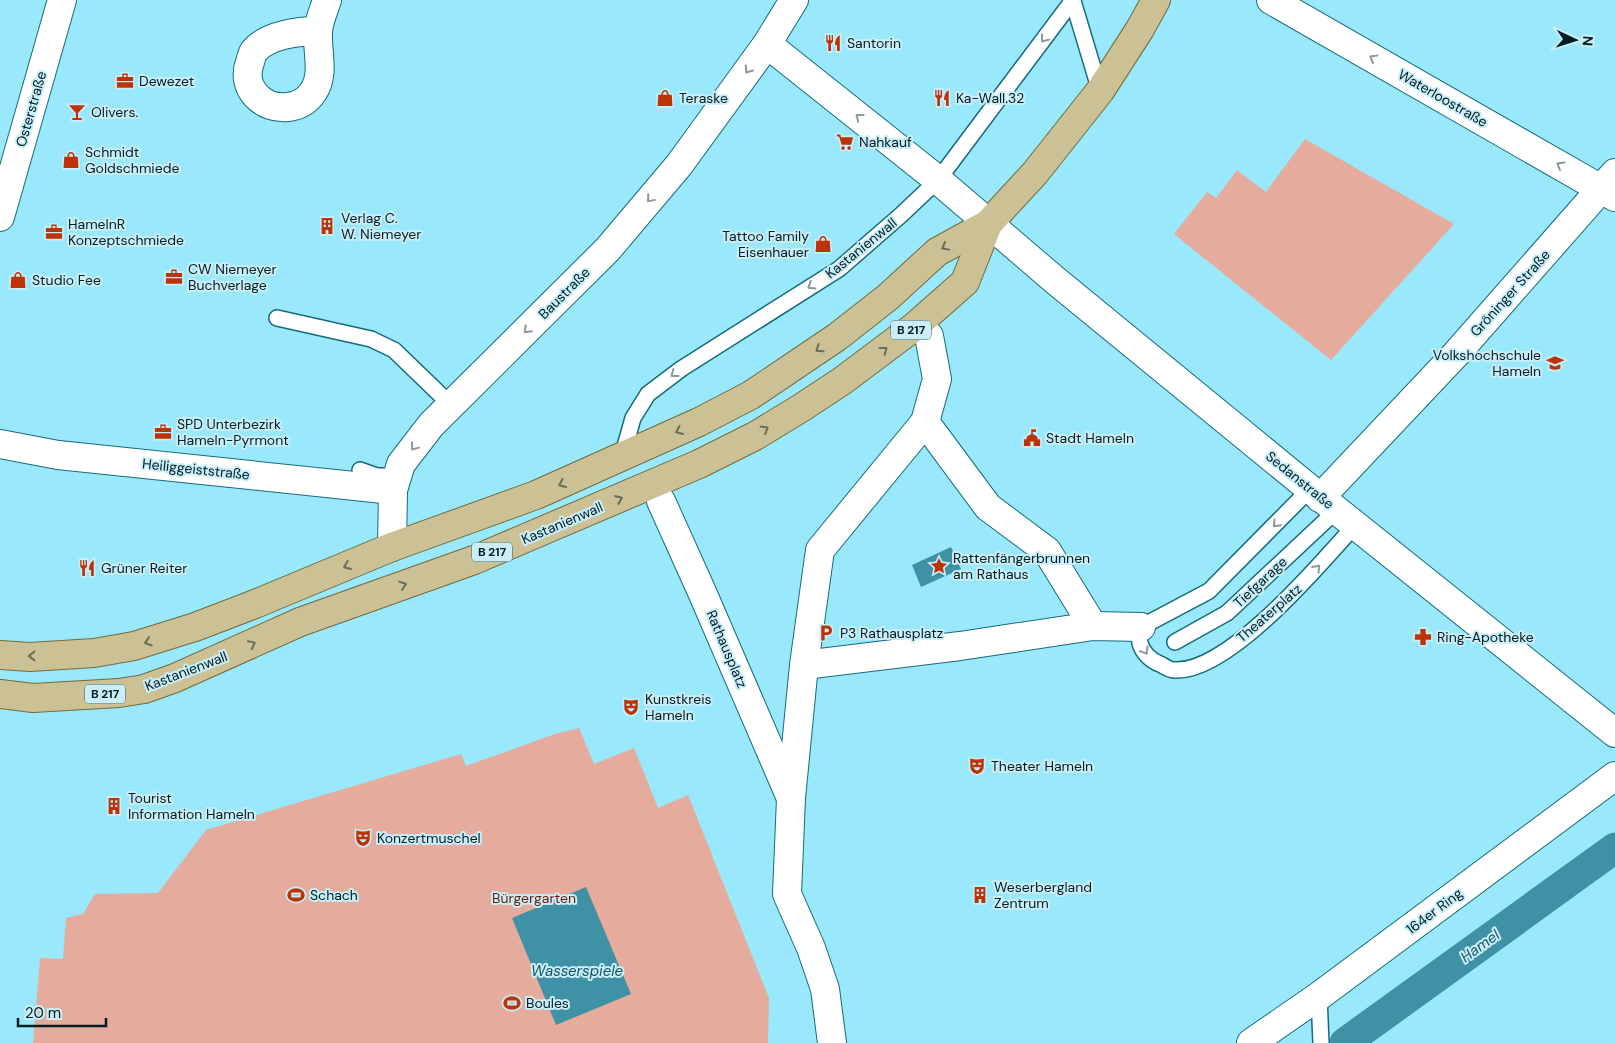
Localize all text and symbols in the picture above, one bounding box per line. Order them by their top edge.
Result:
north arrow [1550,15,1600,65]
restaurant icon: Santorin [823,33,843,53]
one-way arrow [1041,33,1050,43]
place label: Santorin [847,34,901,52]
text: N [1579,35,1597,47]
one-way arrow [1370,55,1379,65]
one-way arrow [745,64,754,74]
street label: Waterloostraße [1395,65,1491,131]
street label: Osterstraße [12,69,50,149]
office icon: Dewezet [115,71,135,91]
place label: Dewezet [139,72,194,90]
shop icon: Teraske [655,88,675,108]
restaurant icon: Ka-Wall.32 [932,88,952,108]
place label: Teraske [679,89,728,107]
place label: Ka-Wall.32 [956,89,1024,107]
bar icon: Olivers. [67,102,87,122]
place label: Olivers. [91,103,139,121]
one-way arrow [856,115,865,123]
supermarket icon: Nahkauf [835,132,855,152]
place label: Nahkauf [859,133,912,151]
place label: Schmidt Goldschmiede [85,143,179,177]
shop icon: Schmidt Goldschmiede [61,150,81,170]
one-way arrow [1556,161,1565,171]
one-way arrow [647,194,656,203]
place label: Verlag C. W. Niemeyer [341,209,421,243]
street label: Kastanienwall [822,214,900,282]
place label: HamelnR Konzeptschmiede [68,215,184,249]
building icon: Verlag C. W. Niemeyer [317,216,337,236]
office icon: HamelnR Konzeptschmiede [44,222,64,242]
place label: Tattoo Family Eisenhauer [722,227,809,261]
shop icon: Tattoo Family Eisenhauer [813,234,833,254]
one-way arrow [942,241,951,251]
street label: Gröninger Straße [1466,246,1554,340]
place label: CW Niemeyer Buchverlage [188,260,277,294]
street label: Baustraße [534,263,594,323]
office icon: CW Niemeyer Buchverlage [164,267,184,287]
shop icon: Studio Fee [8,270,28,290]
place label: Studio Fee [32,271,101,289]
one-way arrow [807,280,816,290]
road number: B 217 [891,320,931,340]
one-way arrow [523,324,532,333]
one-way arrow [816,343,825,352]
place label: Volkshochschule Hameln [1433,346,1541,380]
one-way arrow [878,347,888,356]
school or university icon: Volkshochschule Hameln [1545,353,1565,373]
one-way arrow [670,368,680,377]
place label: SPD Unterbezirk Hameln-Pyrmont [177,415,289,449]
office icon: SPD Unterbezirk Hameln-Pyrmont [153,422,173,442]
one-way arrow [675,425,684,435]
one-way arrow [760,426,769,436]
public building icon: Stadt Hameln [1022,428,1042,448]
place label: Stadt Hameln [1046,429,1134,447]
one-way arrow [411,441,420,451]
street label: Sedanstraße [1262,447,1338,513]
street label: Heiliggeiststraße [141,454,251,484]
one-way arrow [558,477,567,488]
one-way arrow [614,495,623,506]
street label: Kastanienwall [518,498,606,548]
one-way arrow [1273,518,1282,527]
road number: B 217 [472,542,512,562]
place label: Rattenfängerbrunnen am Rathaus [953,549,1090,583]
street label: Tiefgarage [1229,553,1291,611]
place icon: Rattenfängerbrunnen am Rathaus [929,556,949,576]
restaurant icon: Grüner Reiter [77,558,97,578]
place label: Grüner Reiter [101,559,187,577]
one-way arrow [343,559,352,570]
one-way arrow [1311,565,1320,574]
street label: Theaterplatz [1233,580,1305,646]
one-way arrow [398,581,406,591]
street label: Rathausplatz [703,607,751,691]
parking icon: P3 Rathausplatz [816,623,836,643]
place label: P3 Rathausplatz [840,624,943,642]
pharmacy icon: Ring-Apotheke [1413,627,1433,647]
place label: Ring-Apotheke [1437,628,1534,646]
one-way arrow [144,636,153,646]
one-way arrow [247,640,256,650]
one-way arrow [1139,646,1148,655]
street label: Kastanienwall [142,647,230,695]
one-way arrow [28,651,36,661]
road number: B 217 [85,684,125,704]
place label: Kunstkreis Hameln [645,690,712,724]
theatre icon: Kunstkreis Hameln [621,697,641,717]
theatre icon: Theater Hameln [967,756,987,776]
place label: Theater Hameln [991,757,1093,775]
place label: Tourist Information Hameln [128,789,255,823]
building icon: Tourist Information Hameln [104,796,124,816]
theatre icon: Konzertmuschel [353,828,373,848]
place label: Konzertmuschel [377,829,481,847]
place label: Weserbergland Zentrum [994,878,1092,912]
street label: 164er Ring [1402,884,1466,938]
sports icon: Schach [286,885,306,905]
building icon: Weserbergland Zentrum [970,885,990,905]
place label: Schach [310,886,358,904]
park label: Bürgergarten [492,889,576,907]
water label: Hamel [1456,925,1504,967]
water label: Wasserspiele [531,961,624,981]
sports icon: Boules [502,993,522,1013]
place label: Boules [526,994,569,1012]
scale bar [18,996,105,1028]
text: 20 m [25,1003,61,1023]

